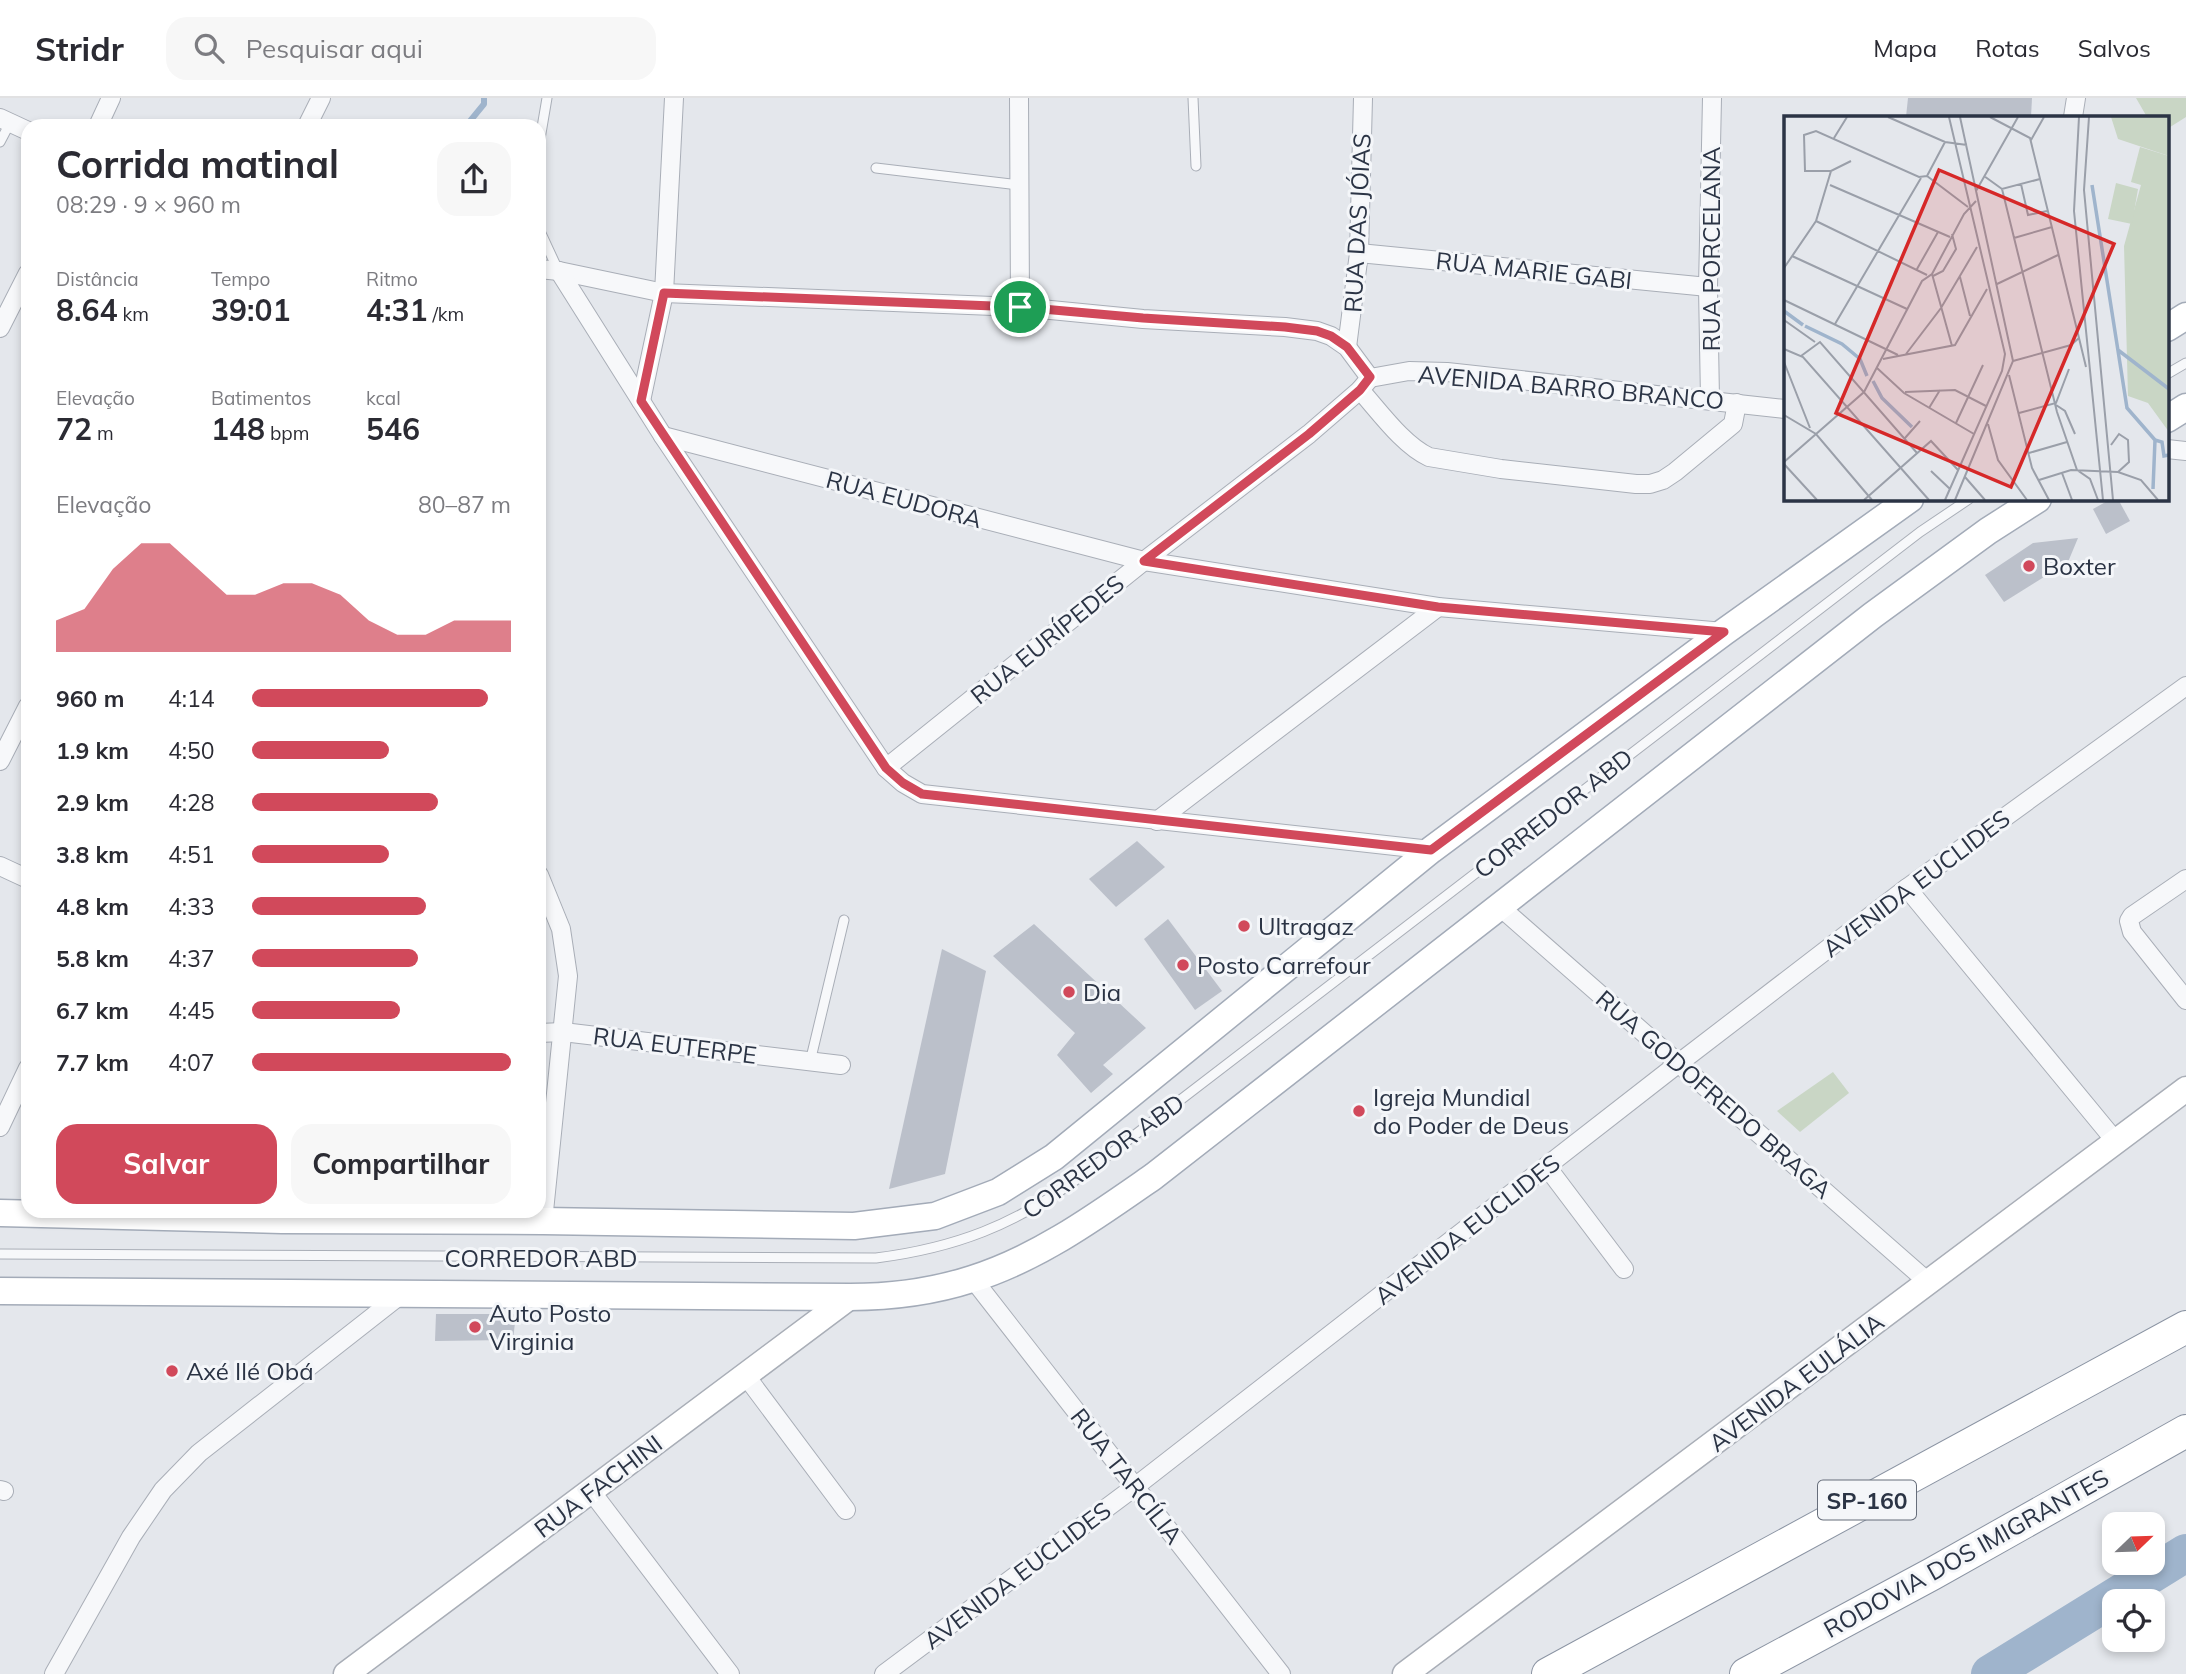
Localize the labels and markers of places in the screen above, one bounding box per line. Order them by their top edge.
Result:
pin [990,277,1050,337]
place label: Boxter [2043,551,2116,581]
marker: Boxter [2021,558,2037,574]
place label: Ultragaz [1258,911,1354,941]
marker: Ultragaz [1236,918,1252,934]
place label: Posto Carrefour [1197,950,1371,980]
marker: Posto Carrefour [1175,957,1191,973]
place label: Dia [1083,977,1121,1007]
marker: Dia [1061,984,1077,1000]
place label: Igreja Mundial do Poder de Deus [1373,1082,1569,1140]
marker: Igreja Mundial do Poder de Deus [1351,1103,1367,1119]
place label: Auto Posto Virginia [489,1298,611,1356]
marker: Auto Posto Virginia [467,1319,483,1335]
place label: Axé Ilé Obá [186,1356,314,1386]
marker: Axé Ilé Obá [164,1363,180,1379]

